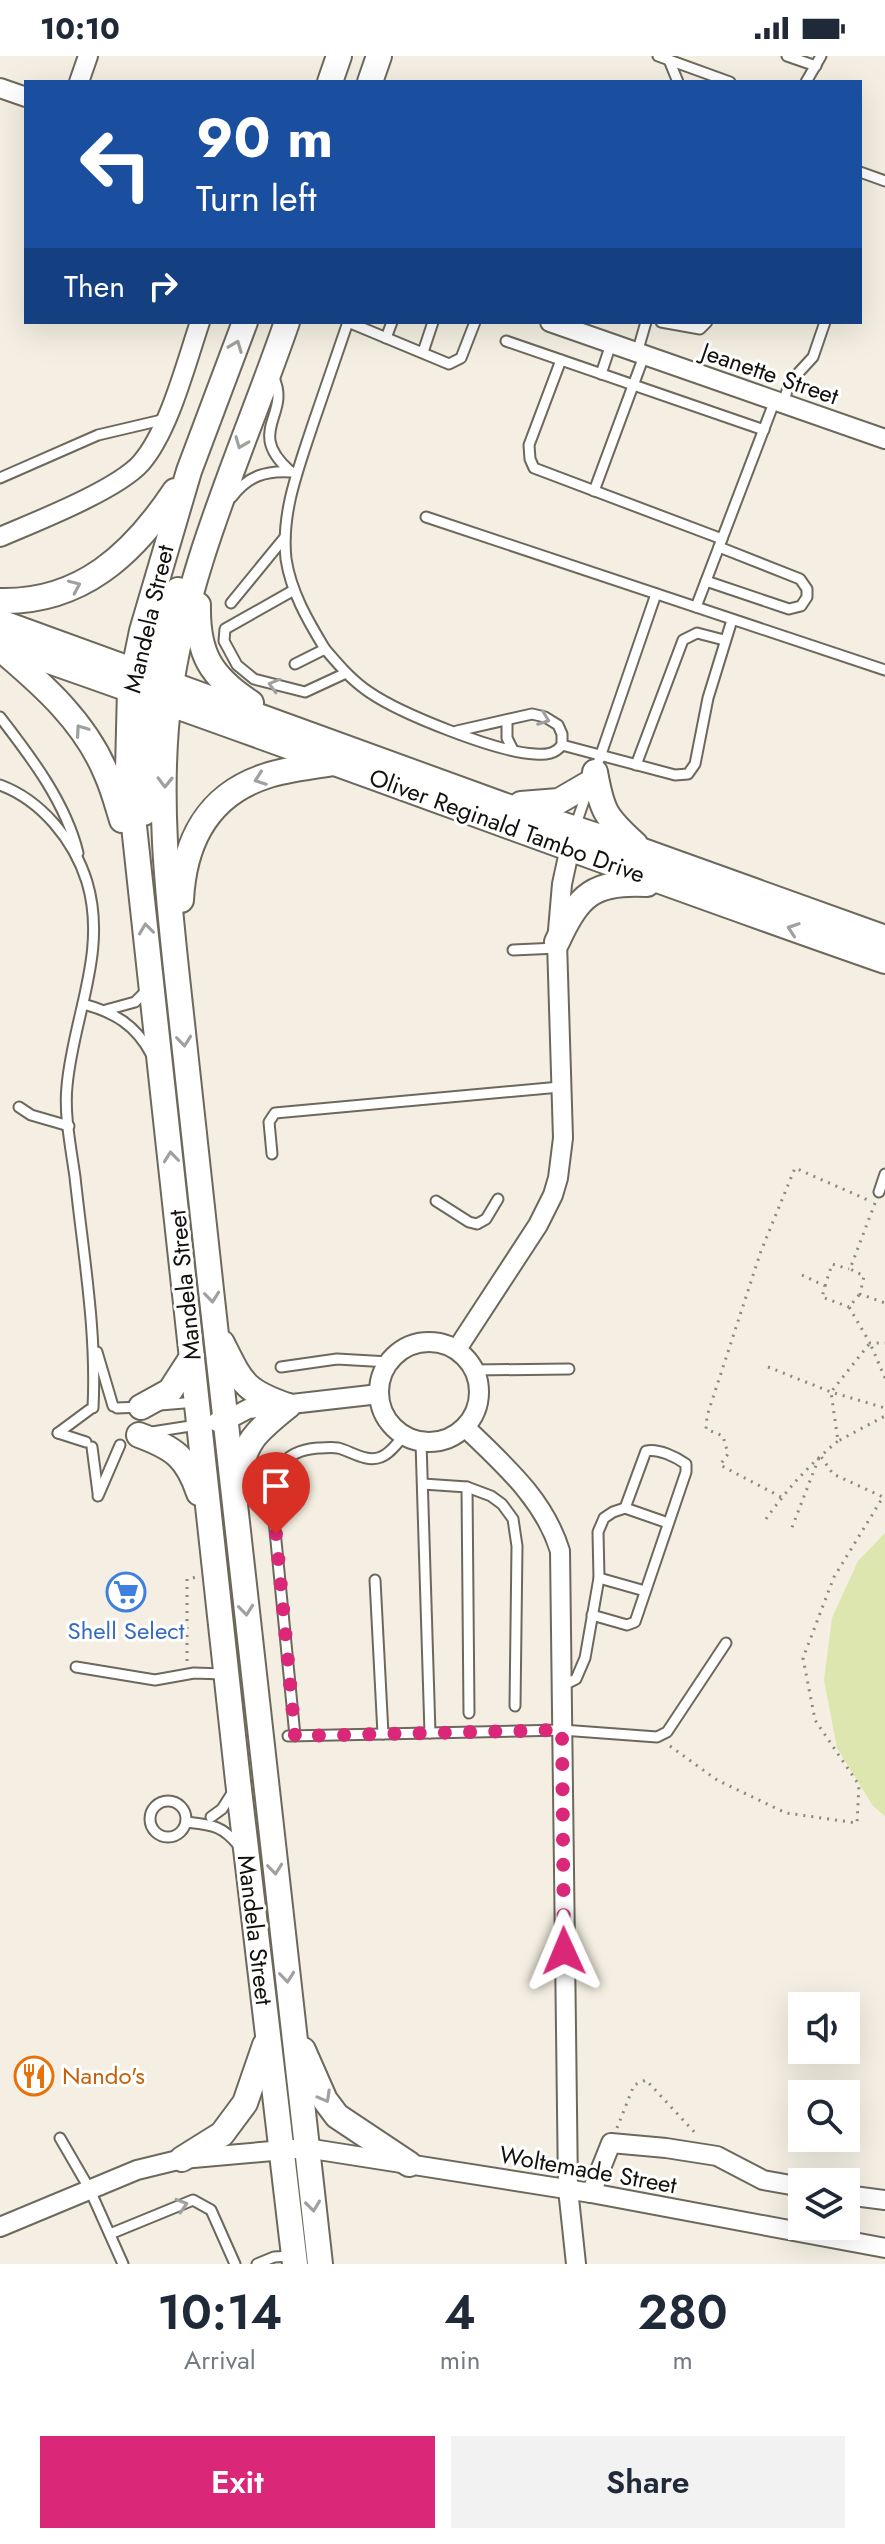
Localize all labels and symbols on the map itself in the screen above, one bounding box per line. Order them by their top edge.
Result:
street label: Jeanette Street [694,333,844,413]
one-way arrow [226,339,243,353]
one-way arrow [235,435,251,449]
street label: Mandela Street [114,541,183,696]
one-way arrow [67,579,82,595]
one-way arrow [267,678,281,694]
one-way arrow [536,709,550,726]
one-way arrow [76,724,91,738]
street label: Oliver Reginald Tambo Drive [364,759,650,892]
one-way arrow [254,769,268,785]
one-way arrow [156,776,174,789]
one-way arrow [138,922,155,936]
one-way arrow [786,923,800,939]
one-way arrow [175,1035,192,1048]
one-way arrow [163,1150,180,1163]
street label: Mandela Street [159,1208,210,1362]
one-way arrow [203,1291,220,1304]
pin [242,1452,310,1534]
supermarket icon: Shell Select [105,1571,147,1613]
one-way arrow [237,1604,254,1617]
place label: Shell Select [68,1613,185,1648]
street label: Mandela Street [229,1853,282,2007]
one-way arrow [266,1863,283,1876]
position arrow [522,1909,606,1993]
one-way arrow [278,1971,295,1984]
restaurant icon: Nando's [13,2055,55,2097]
place label: Nando's [62,2058,145,2093]
one-way arrow [315,2088,331,2103]
street label: Woltemade Street [497,2137,680,2202]
one-way arrow [175,2198,188,2214]
one-way arrow [304,2199,321,2213]

